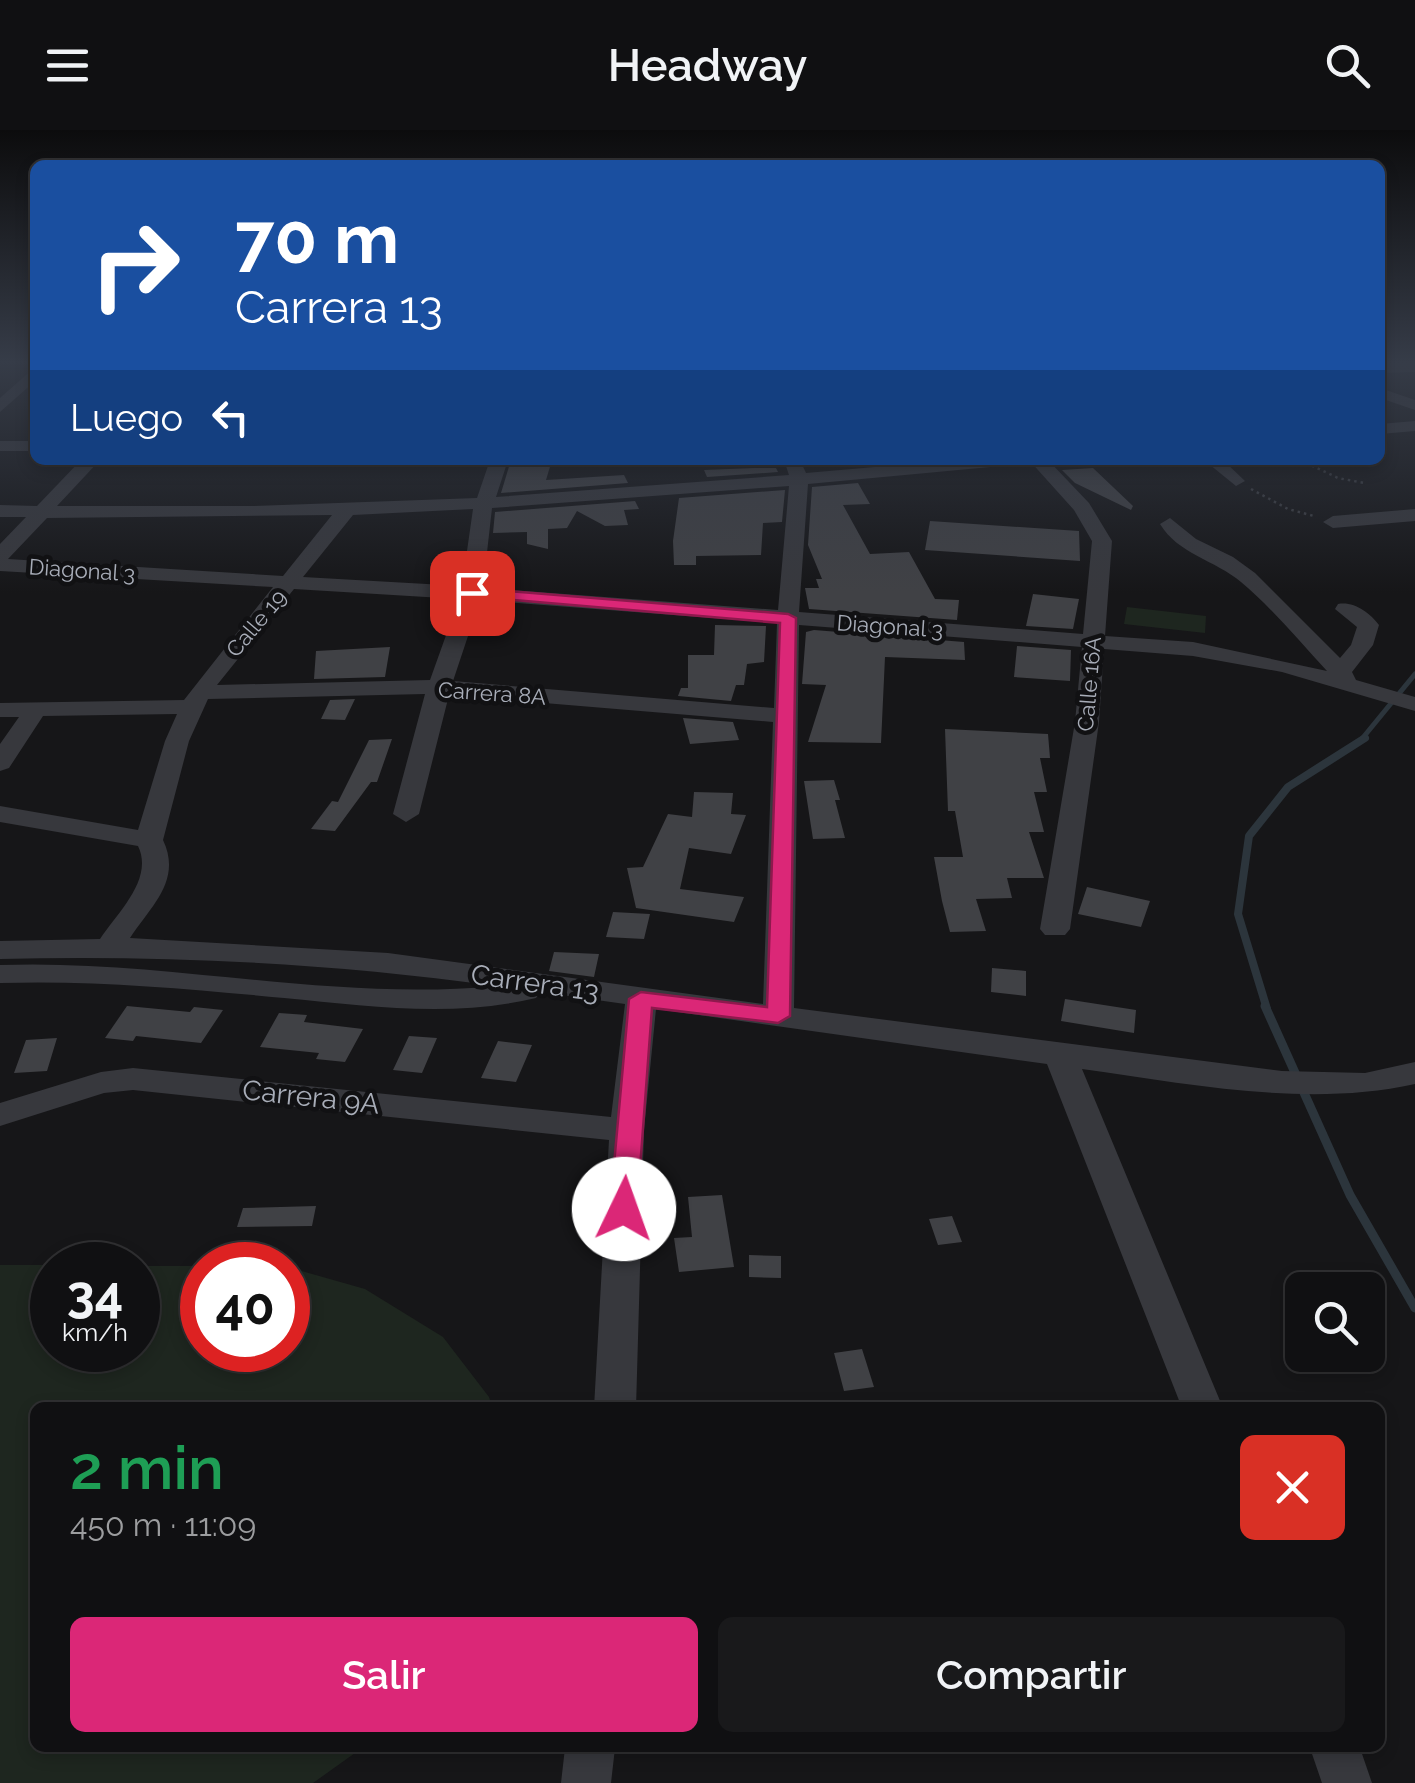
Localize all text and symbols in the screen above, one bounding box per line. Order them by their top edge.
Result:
icon: menu [40,38,95,93]
icon: search [1320,38,1375,93]
text: Headway [608,39,807,92]
text: 70 m [235,197,399,279]
icon: right [70,200,200,330]
text: Carrera 13 [235,281,443,334]
icon: left [203,390,258,445]
text: Luego [70,395,183,440]
pin [430,551,515,636]
street label: Diagonal 3 [28,553,136,587]
icon: arrive [445,566,500,621]
street label: Calle 19 [220,584,292,662]
street label: Diagonal 3 [836,609,944,643]
street label: Calle 16A [1072,636,1106,732]
street label: Carrera 8A [437,676,547,710]
street label: Carrera 13 [469,958,601,1008]
street label: Carrera 9A [241,1073,381,1121]
position arrow [572,1157,676,1261]
speed limit sign: 40 [180,1242,310,1372]
text: 34 [67,1265,123,1324]
map controls [1285,1272,1385,1372]
button: search [1285,1272,1385,1372]
text: km/h [62,1317,128,1347]
text: 2 min [70,1433,224,1503]
button: close [1240,1435,1345,1540]
text: 450 m · 11:09 [70,1506,256,1543]
button: Salir [70,1617,698,1732]
button: Compartir [718,1617,1345,1732]

